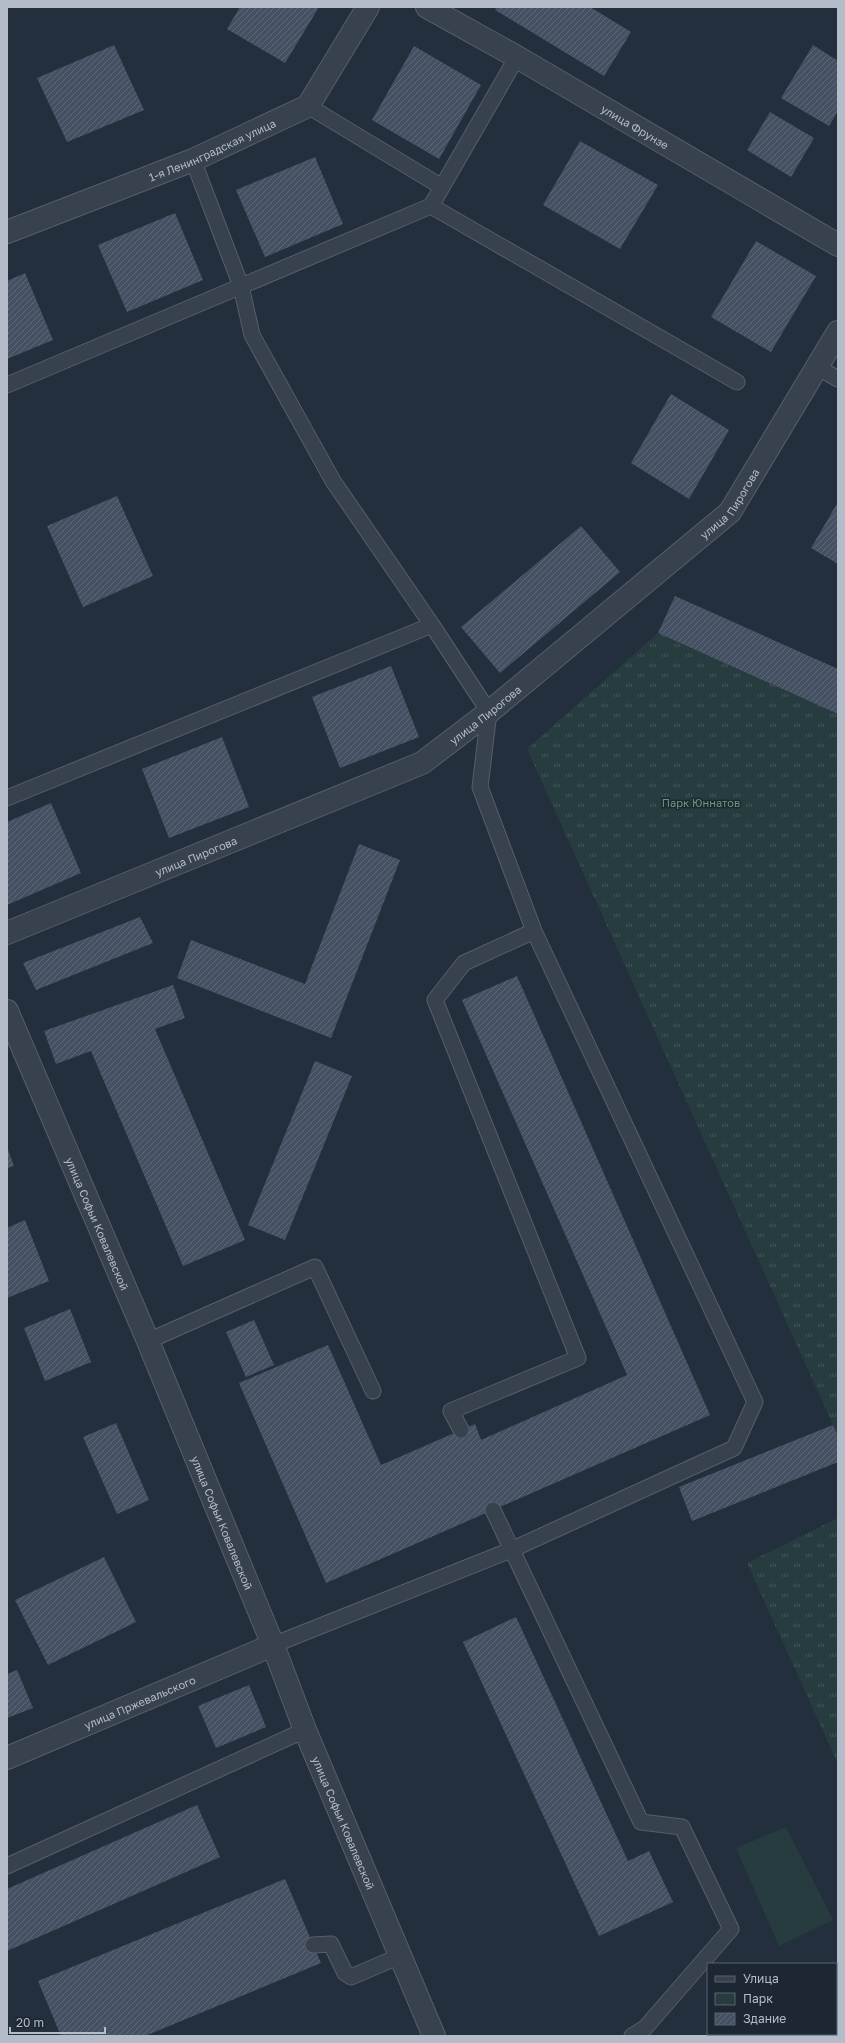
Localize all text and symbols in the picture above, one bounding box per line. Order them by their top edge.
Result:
street label: улица Фрунзе [599,101,671,151]
street label: 1-я Ленинградская улица [147,116,277,183]
street label: улица Пирогова [697,466,761,541]
street label: улица Пирогова [447,682,523,746]
park label: Парк Юннатов [662,796,740,809]
street label: улица Пирогова [153,833,239,878]
street label: улица Софьи Ковалевской [64,1155,132,1292]
street label: улица Софьи Ковалевской [189,1454,256,1591]
street label: улица Пржевальского [82,1672,198,1731]
street label: улица Софьи Ковалевской [310,1754,378,1891]
legend [707,1963,837,2035]
text: Улица [743,1971,779,1986]
text: Парк [743,1991,773,2006]
scale bar [10,2009,105,2035]
text: Здание [743,2011,786,2026]
text: 20 m [16,2015,44,2030]

